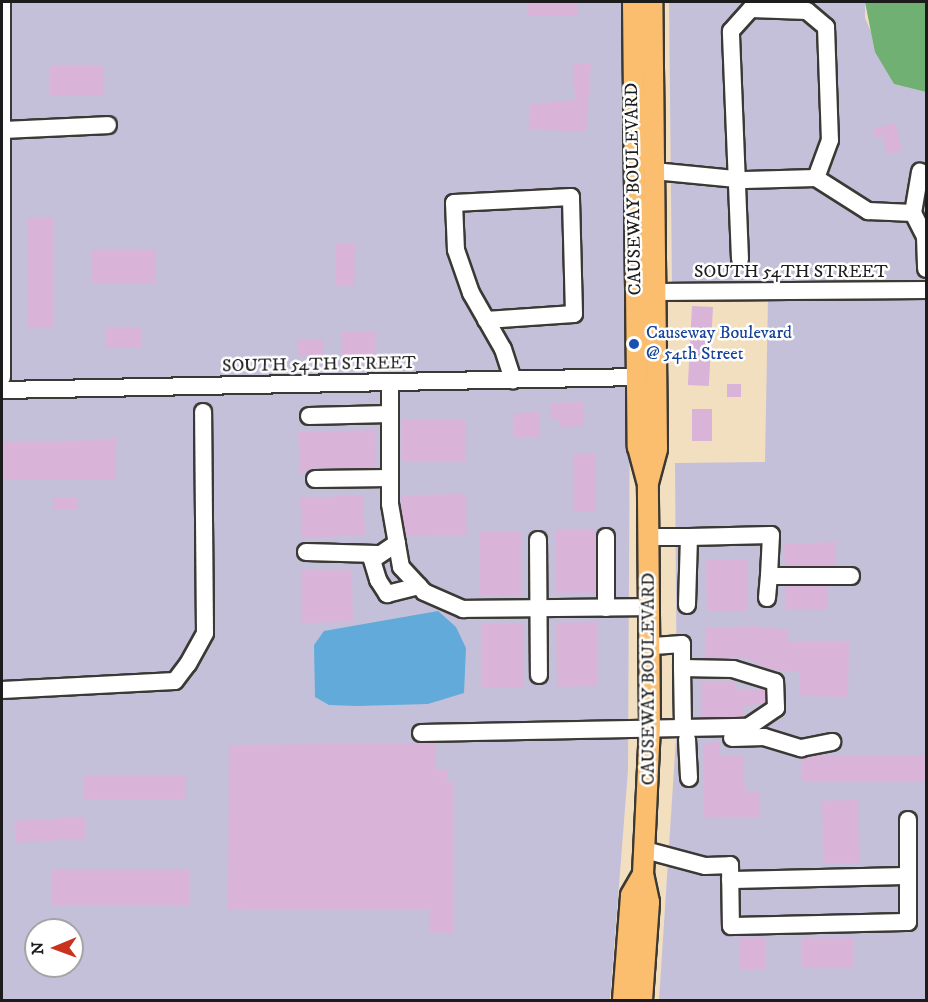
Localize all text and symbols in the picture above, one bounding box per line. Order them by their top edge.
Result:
street label: CAUSEWAY BOULEVARD [621,83,647,295]
street label: SOUTH 54TH STREET [694,261,888,283]
place label: Causeway Boulevard @ 54th Street [646,323,792,366]
marker: Causeway Boulevard @ 54th Street [627,337,641,351]
street label: SOUTH 54TH STREET [222,353,416,377]
street label: CAUSEWAY BOULEVARD [638,573,660,785]
north arrow [24,918,84,978]
text: N [28,942,48,955]

